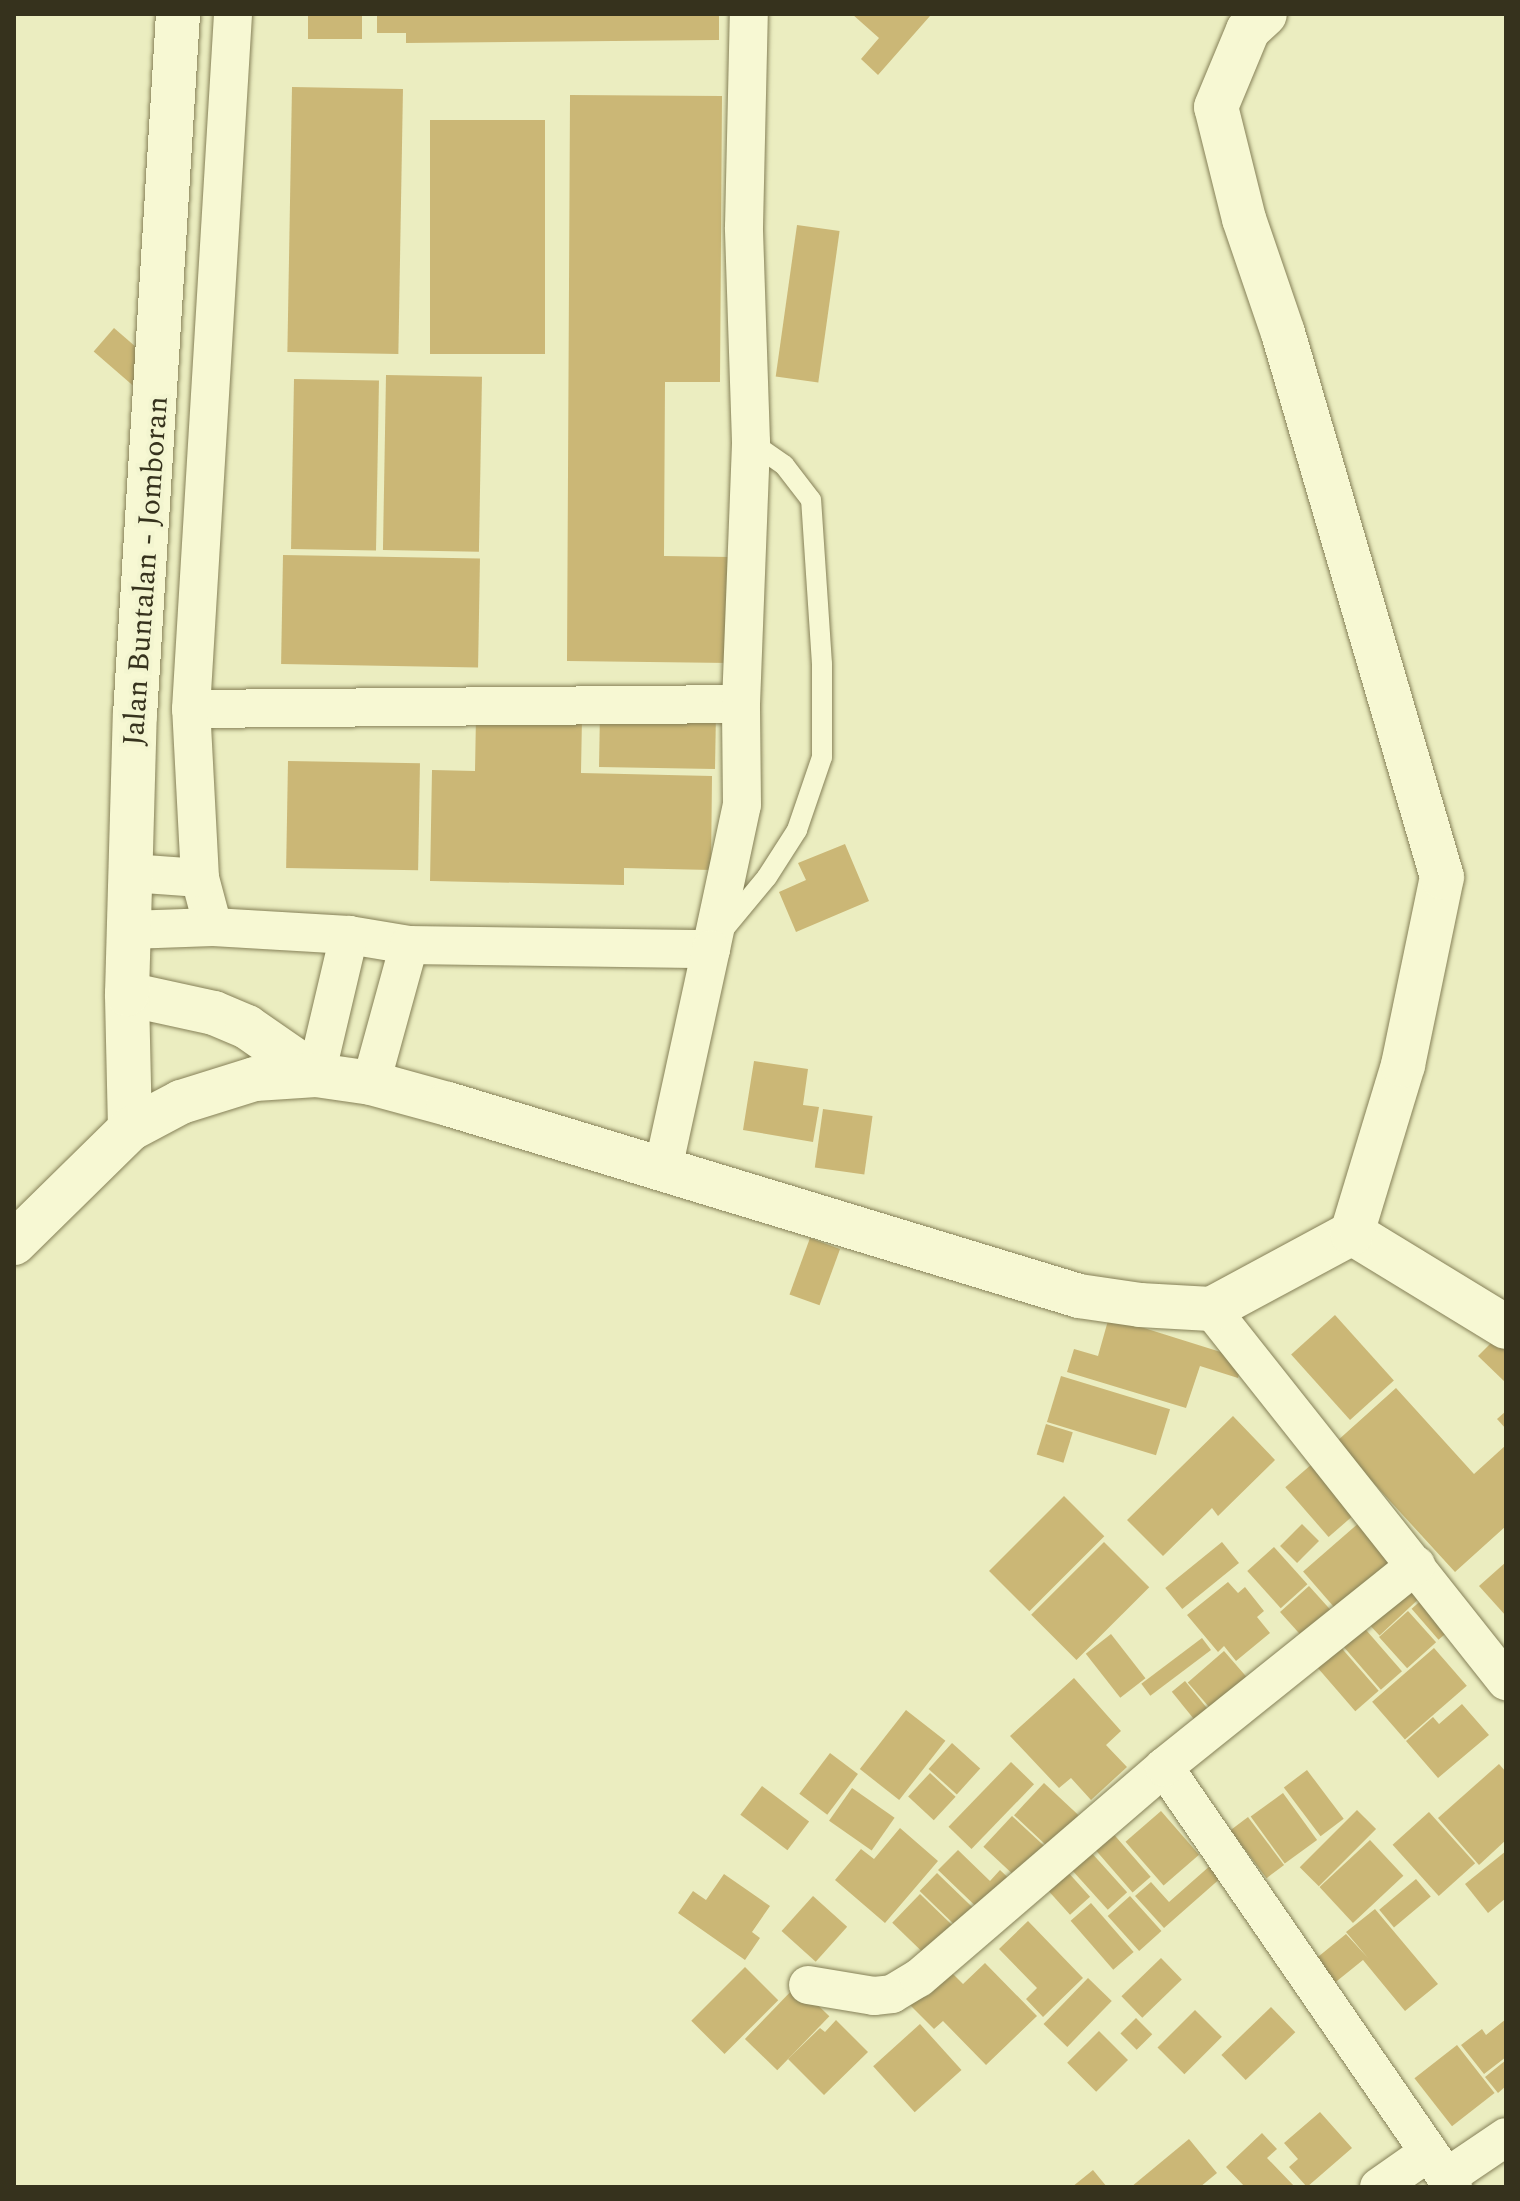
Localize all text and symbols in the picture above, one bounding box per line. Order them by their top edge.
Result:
street label: Jalan Buntalan - Jomboran [116,395,176,747]

